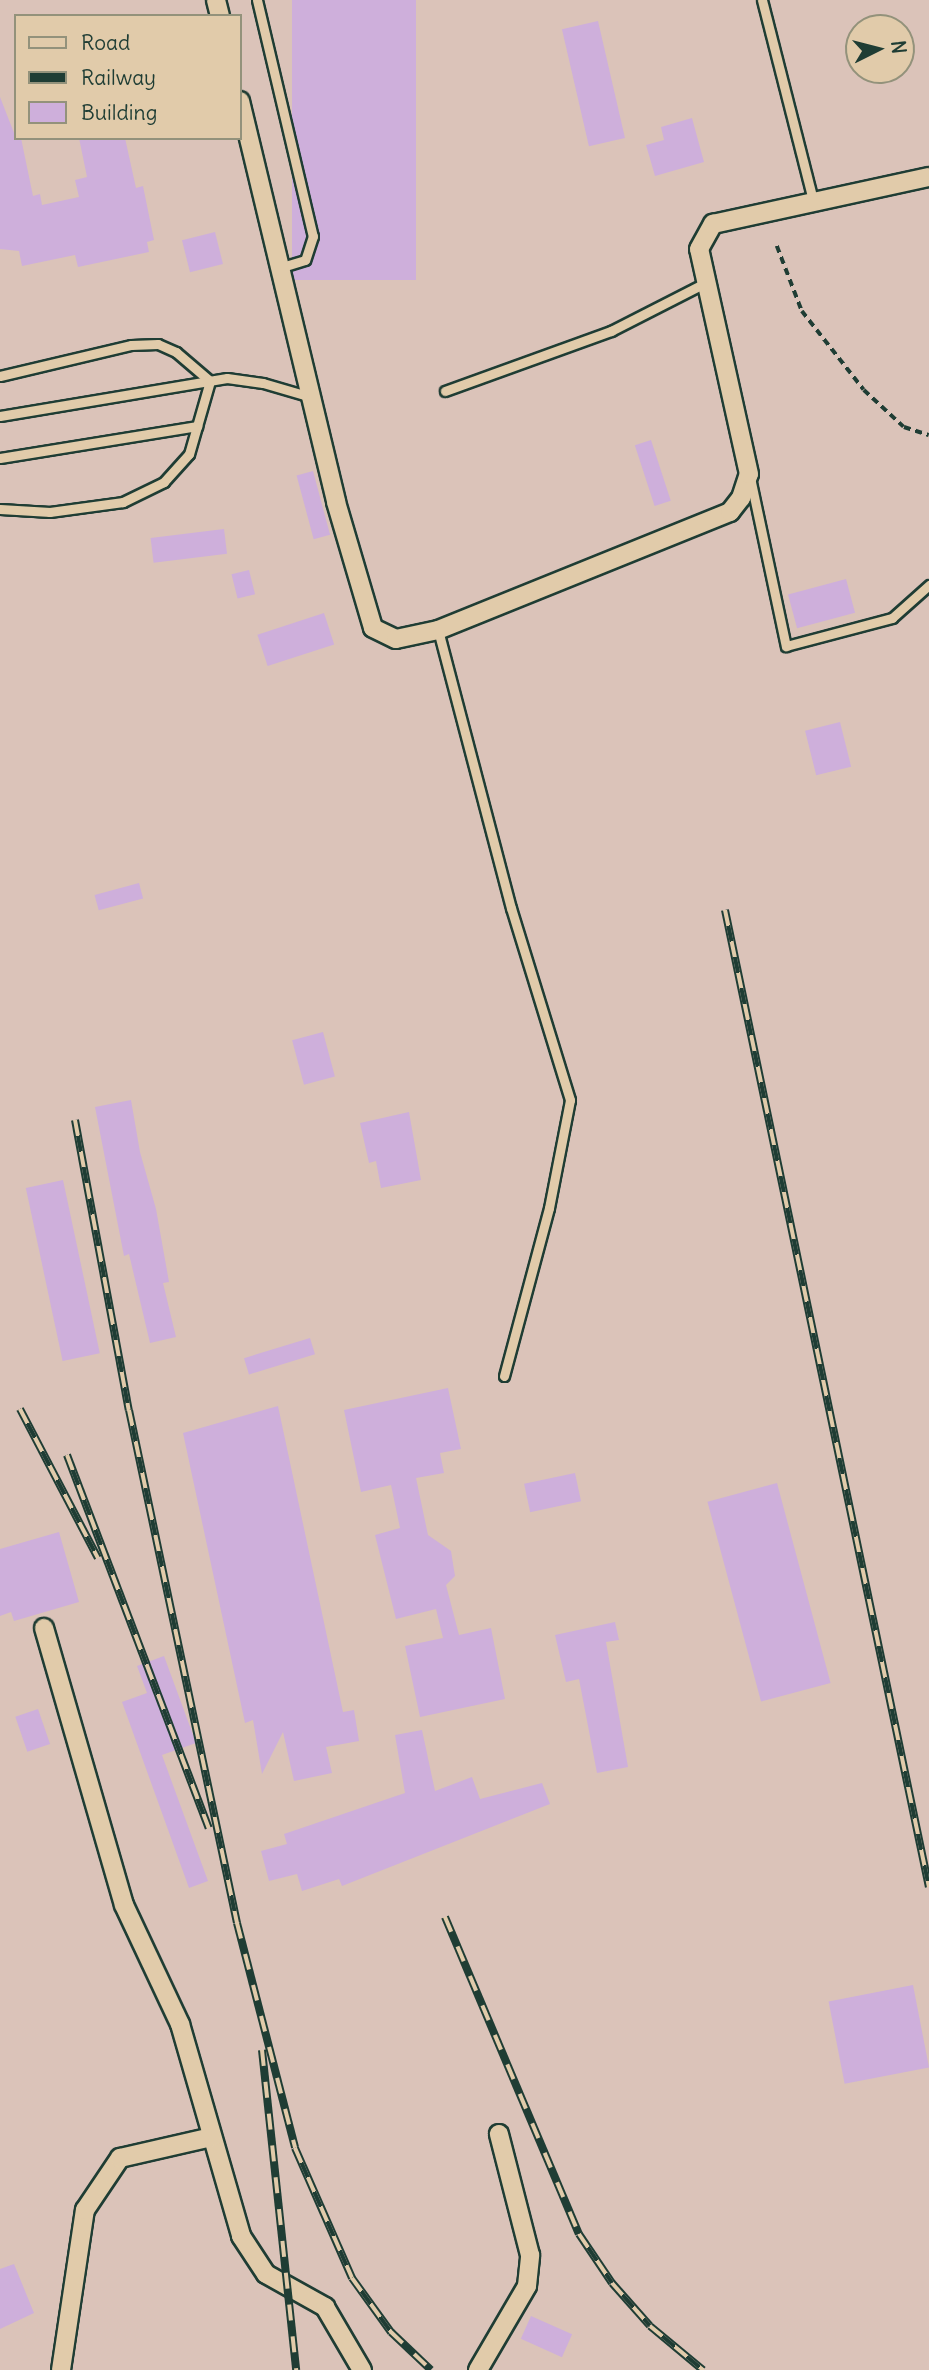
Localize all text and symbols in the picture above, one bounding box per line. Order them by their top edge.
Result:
legend [14,14,242,140]
north arrow [845,14,915,84]
text: Road [81,29,130,56]
text: N [886,39,912,55]
text: Railway [81,64,156,91]
text: Building [81,99,157,126]

